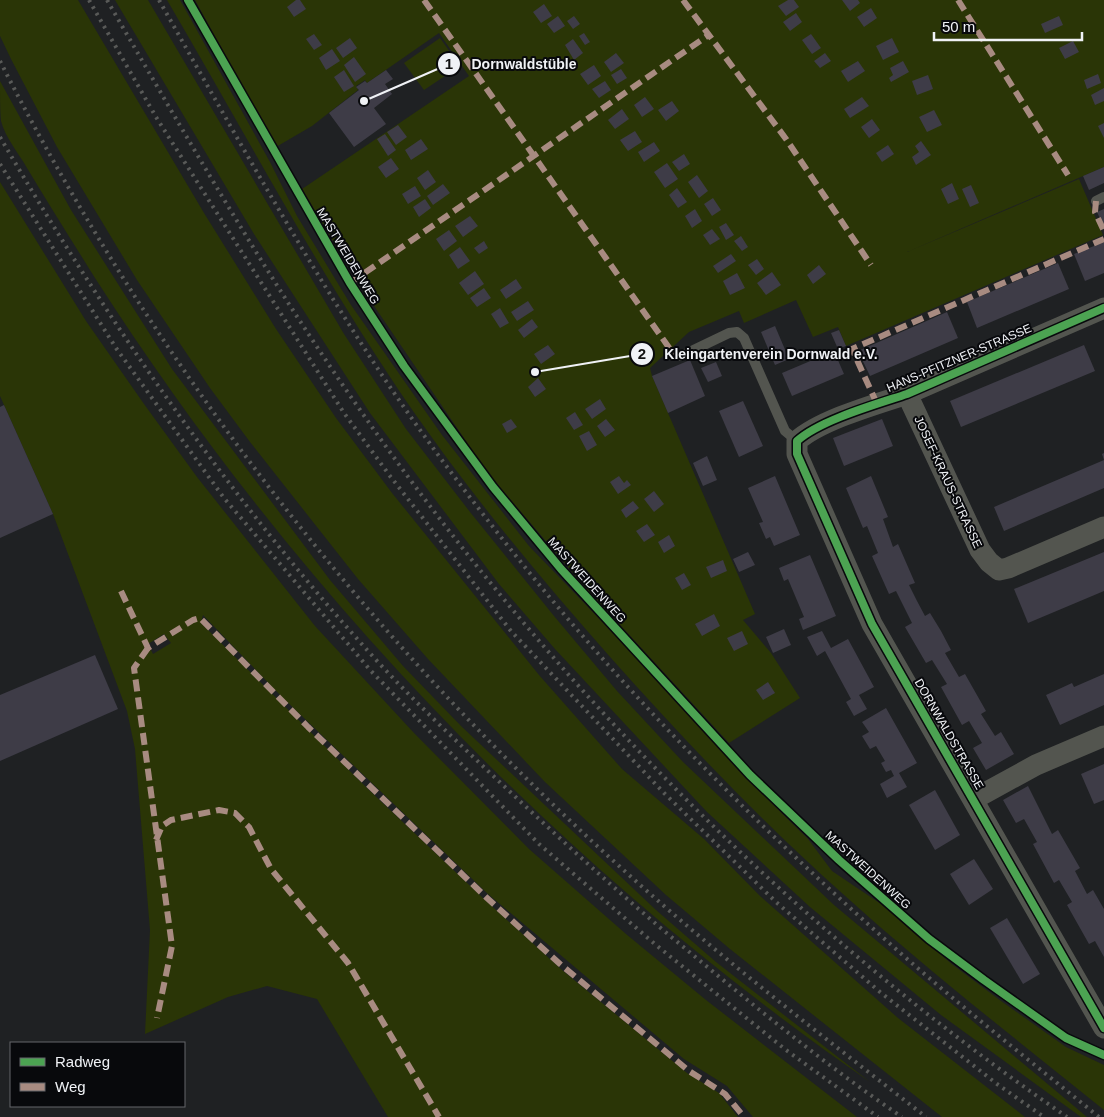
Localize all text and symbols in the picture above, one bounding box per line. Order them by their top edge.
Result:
scale bar [934,10,1082,42]
text: 50 m [942,18,975,35]
callout: Dornwaldstüble [437,49,587,78]
text: 1 [445,55,453,72]
text: Dornwaldstüble [471,56,577,72]
street label: MASTWEIDENWEG [314,205,382,307]
street label: HANS-PFITZNER-STRASSE [884,321,1034,395]
callout: Kleingartenverein Dornwald e.V. [630,340,888,369]
text: 2 [638,345,646,362]
text: Kleingartenverein Dornwald e.V. [664,346,878,362]
street label: JOSEF-KRAUS-STRASSE [911,414,985,550]
street label: MASTWEIDENWEG [545,534,629,626]
street label: DORNWALDSTRASSE [912,676,986,792]
street label: MASTWEIDENWEG [822,828,914,912]
legend [10,1042,185,1107]
text: Radweg [55,1053,110,1070]
text: Weg [55,1078,86,1095]

